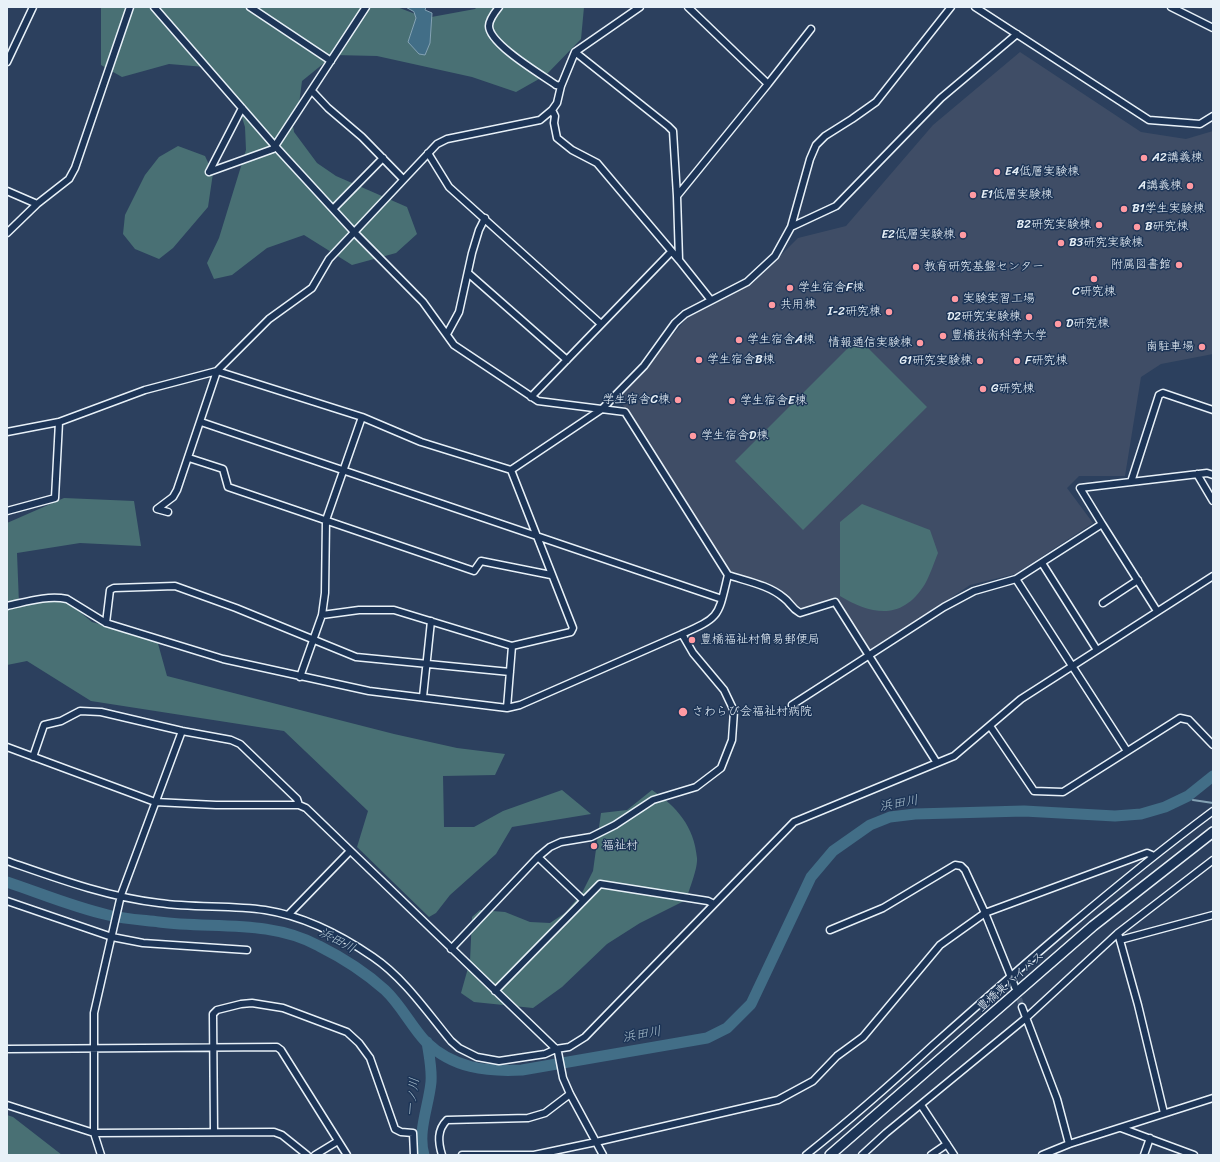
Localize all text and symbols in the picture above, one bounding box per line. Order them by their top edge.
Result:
place label: A2講義棟 [1152,151,1203,165]
marker: A2講義棟 [1139,153,1149,163]
place label: E4低層実験棟 [1005,165,1079,179]
marker: E4低層実験棟 [992,167,1002,177]
place label: A講義棟 [1138,179,1182,193]
marker: A講義棟 [1185,181,1195,191]
place label: E1低層実験棟 [981,188,1053,202]
marker: E1低層実験棟 [968,190,978,200]
place label: B1学生実験棟 [1132,202,1205,216]
marker: B1学生実験棟 [1119,204,1129,214]
place label: B2研究実験棟 [1017,218,1091,232]
marker: B2研究実験棟 [1094,220,1104,230]
place label: B研究棟 [1145,220,1189,234]
marker: B研究棟 [1132,222,1142,232]
place label: E2低層実験棟 [881,228,955,242]
marker: E2低層実験棟 [958,230,968,240]
place label: B3研究実験棟 [1069,236,1143,250]
marker: B3研究実験棟 [1056,238,1066,248]
place label: 附属図書館 [1111,258,1171,272]
place label: 教育研究基盤センター [924,260,1044,274]
marker: 附属図書館 [1174,260,1184,270]
marker: 教育研究基盤センター [911,262,921,272]
marker: C研究棟 [1089,274,1099,284]
place label: 学生宿舎F棟 [798,281,865,295]
marker: 学生宿舎F棟 [785,283,795,293]
place label: C研究棟 [1072,285,1116,299]
place label: 実験実習工場 [963,292,1035,306]
marker: 実験実習工場 [950,294,960,304]
place label: 共用棟 [780,298,816,312]
marker: 共用棟 [767,300,777,310]
place label: I-2研究棟 [828,305,881,319]
marker: I-2研究棟 [884,307,894,317]
place label: D2研究実験棟 [947,310,1021,324]
marker: D2研究実験棟 [1024,312,1034,322]
place label: D研究棟 [1066,317,1109,331]
marker: D研究棟 [1053,319,1063,329]
place label: 豊橋技術科学大学 [951,329,1047,343]
marker: 豊橋技術科学大学 [938,331,948,341]
place label: 学生宿舎A棟 [747,333,815,347]
marker: 学生宿舎A棟 [734,335,744,345]
place label: 情報通信実験棟 [828,336,912,350]
marker: 情報通信実験棟 [915,338,925,348]
place label: 南駐車場 [1146,340,1194,354]
marker: 南駐車場 [1197,342,1207,352]
place label: 学生宿舎B棟 [707,353,775,367]
place label: G1研究実験棟 [899,354,972,368]
place label: F研究棟 [1025,354,1068,368]
marker: 学生宿舎B棟 [694,355,704,365]
marker: G1研究実験棟 [975,356,985,366]
marker: F研究棟 [1012,356,1022,366]
place label: G研究棟 [991,382,1034,396]
marker: G研究棟 [978,384,988,394]
place label: 学生宿舎C棟 [603,393,670,407]
place label: 学生宿舎E棟 [740,394,807,408]
marker: 学生宿舎C棟 [673,395,683,405]
marker: 学生宿舎E棟 [727,396,737,406]
place label: 学生宿舎D棟 [701,429,768,443]
marker: 学生宿舎D棟 [688,431,698,441]
place label: 豊橋福祉村簡易郵便局 [700,633,820,647]
marker: 豊橋福祉村簡易郵便局 [687,635,697,645]
place label: さわらび会福祉村病院 [692,705,812,719]
marker: さわらび会福祉村病院 [677,706,689,718]
water label: 浜田川 [878,793,920,815]
place label: 福祉村 [602,839,638,853]
marker: 福祉村 [589,841,599,851]
water label: 浜田川 [316,925,358,957]
street label: 豊橋東バイパス [975,949,1047,1015]
water label: 浜田川 [621,1024,663,1046]
water label: 一ノ川 [403,1077,423,1117]

